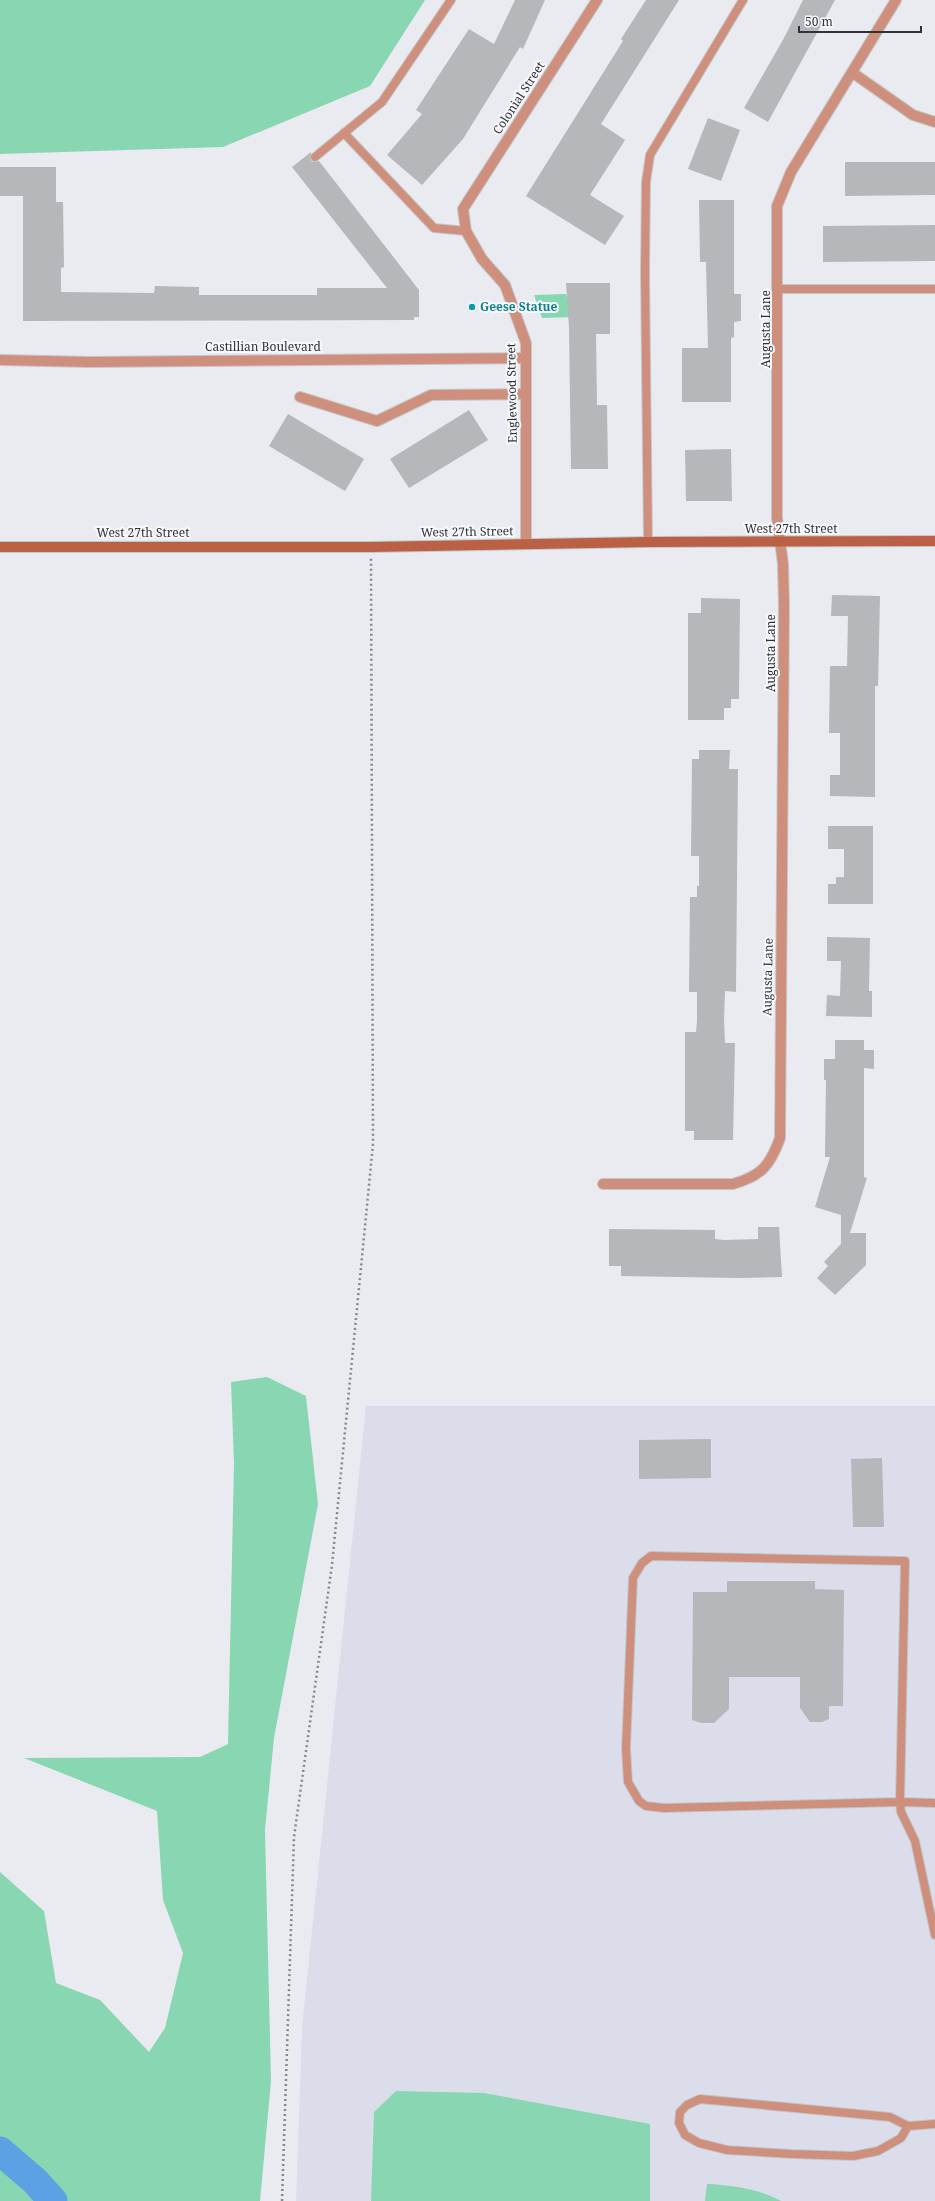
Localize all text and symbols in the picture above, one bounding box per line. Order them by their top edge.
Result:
scale bar [799,8,921,34]
text: 50 m [805,13,833,30]
street label: Colonial Street [489,58,548,137]
street label: Augusta Lane [757,290,774,368]
place label: Geese Statue [480,298,558,315]
marker: Geese Statue [467,302,477,312]
street label: Castillian Boulevard [205,338,322,355]
street label: Englewood Street [502,343,521,443]
street label: West 27th Street [745,520,837,537]
street label: West 27th Street [420,522,514,541]
street label: West 27th Street [97,524,189,541]
street label: Augusta Lane [762,614,779,692]
street label: Augusta Lane [758,938,777,1016]

